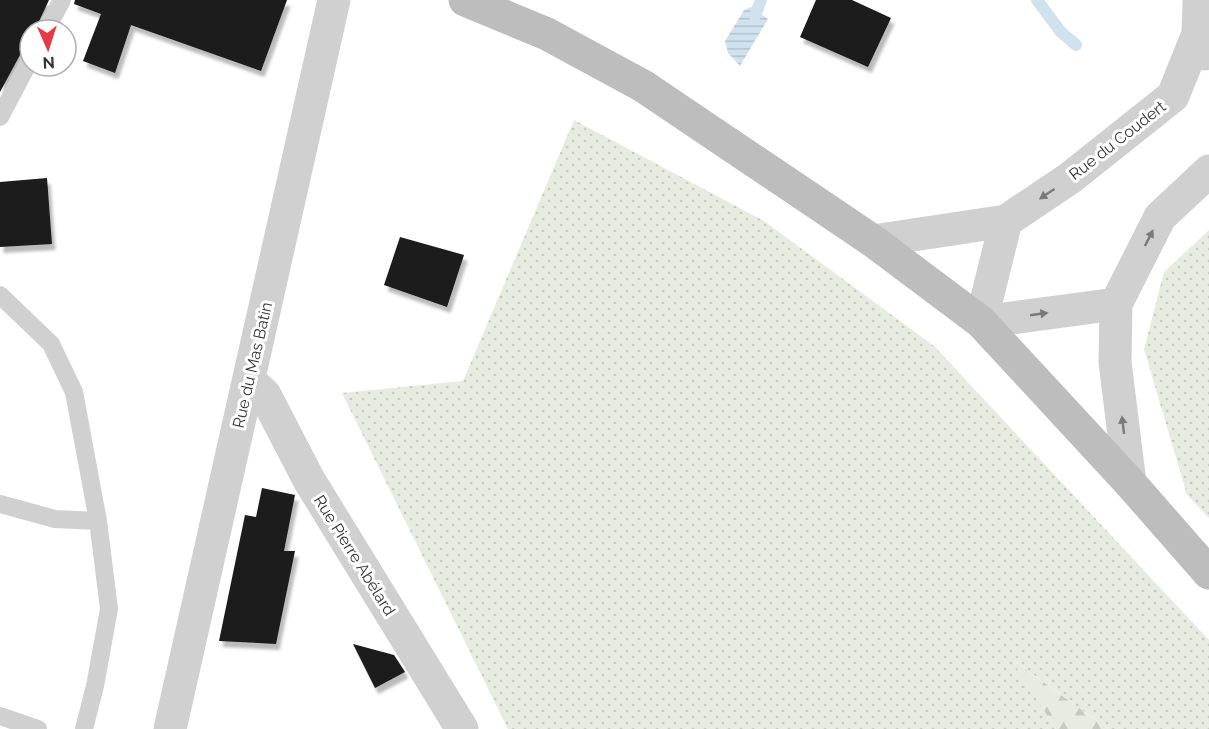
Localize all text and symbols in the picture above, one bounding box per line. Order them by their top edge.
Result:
north arrow [18,18,78,78]
text: N [42,53,55,72]
street label: Rue du Coudert [1065,96,1170,184]
one-way arrow [1039,188,1055,199]
one-way arrow [1145,230,1154,247]
street label: Rue du Mas Batin [229,300,276,430]
one-way arrow [1029,310,1048,319]
one-way arrow [1118,415,1127,434]
street label: Rue Pierre Abélard [310,491,399,619]

